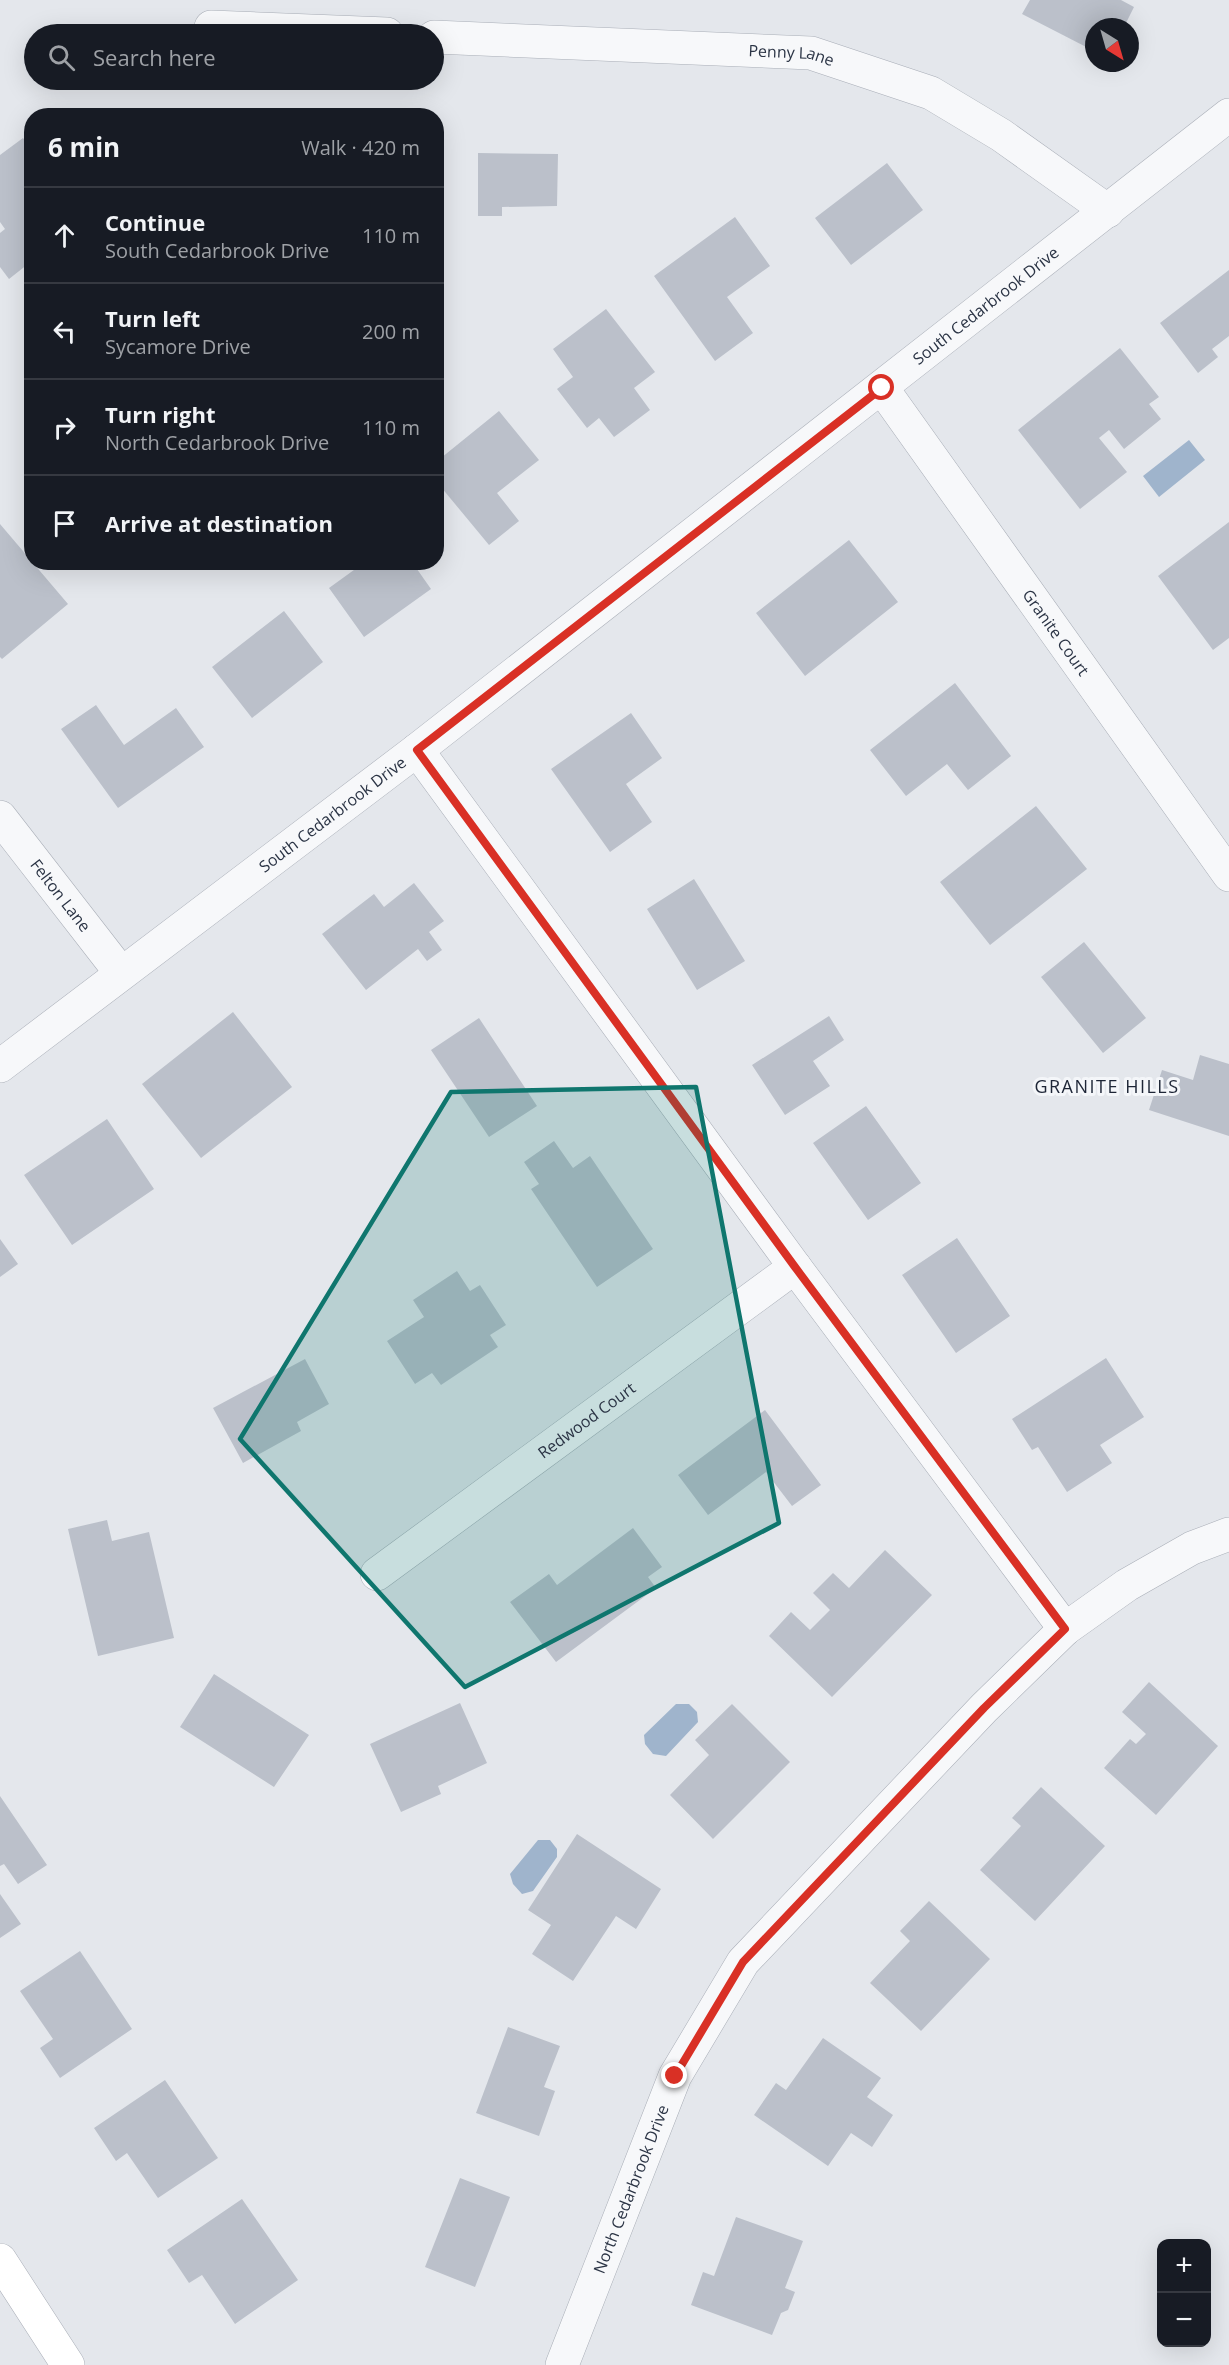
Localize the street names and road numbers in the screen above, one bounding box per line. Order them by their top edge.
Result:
street label: Penny Lane [748,39,837,71]
street label: South Cedarbrook Drive [908,241,1063,369]
street label: Granite Court [1018,585,1095,680]
street label: South Cedarbrook Drive [254,751,411,877]
street label: Felton Lane [25,854,96,936]
street label: Redwood Court [533,1377,640,1463]
street label: North Cedarbrook Drive [588,2101,674,2277]

